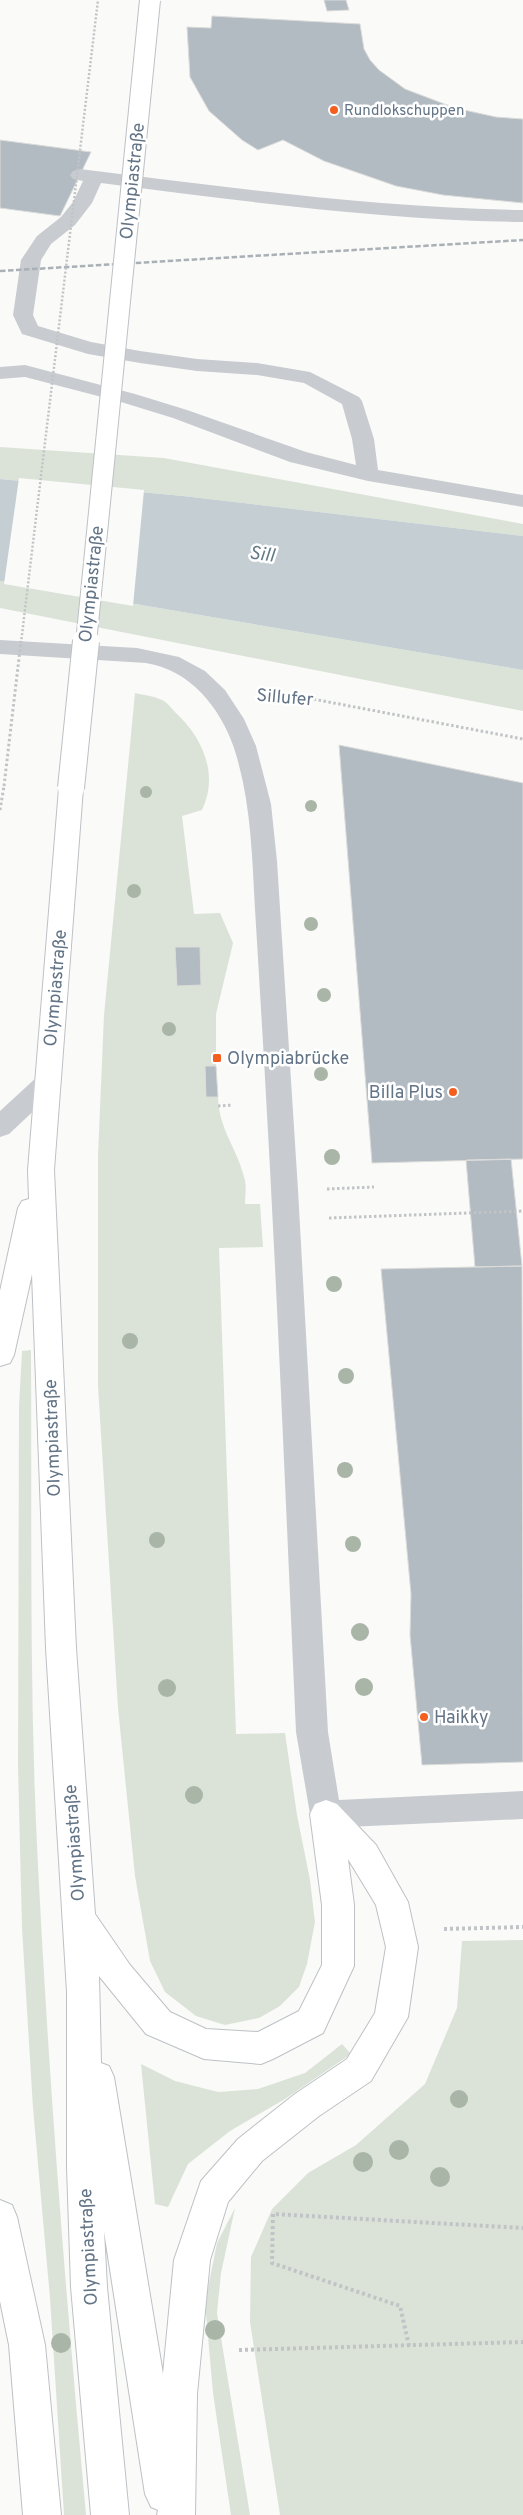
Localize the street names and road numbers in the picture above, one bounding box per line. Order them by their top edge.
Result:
street label: Olympiastraße [116,122,151,241]
street label: Olympiastraße [75,525,110,644]
street label: Sillufer [255,685,314,712]
street label: Olympiastraße [40,929,73,1048]
street label: Olympiastraße [40,1379,67,1497]
street label: Olympiastraße [60,1784,91,1902]
street label: Olympiastraße [75,2188,104,2306]

